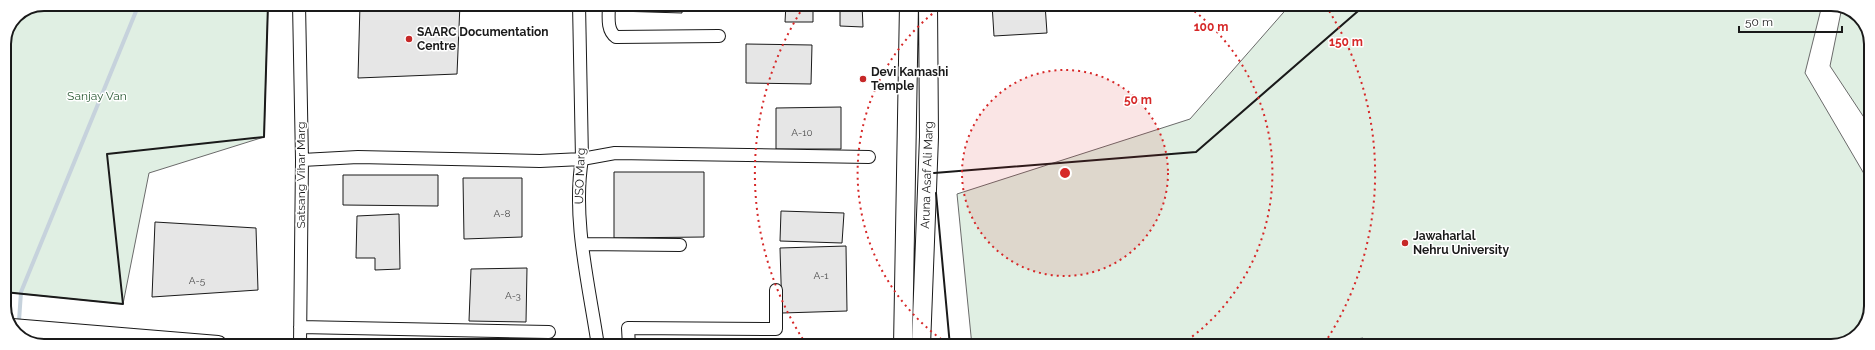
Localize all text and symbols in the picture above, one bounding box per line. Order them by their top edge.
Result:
scale bar [1739,8,1842,34]
text: 50 m [1745,15,1773,29]
text: 100 m [1194,20,1228,34]
place label: SAARC Documentation Centre [417,25,549,53]
marker: SAARC Documentation Centre [404,34,414,44]
text: 150 m [1329,35,1363,49]
place label: Devi Kamashi Temple [871,65,948,93]
marker: Devi Kamashi Temple [858,74,868,84]
park label: Sanjay Van [67,89,127,103]
text: 50 m [1124,93,1152,107]
street label: Aruna Asaf Ali Marg [918,121,936,229]
street label: Satsang Vihar Marg [294,122,308,228]
house number: A-10 [791,127,813,138]
street label: USO Marg [572,147,588,205]
centre of rings [1058,166,1072,180]
house number: A-8 [494,208,510,219]
place label: Jawaharlal Nehru University [1413,229,1509,257]
marker: Jawaharlal Nehru University [1400,238,1410,248]
house number: A-1 [813,270,829,281]
house number: A-5 [189,275,206,286]
house number: A-3 [505,290,521,301]

